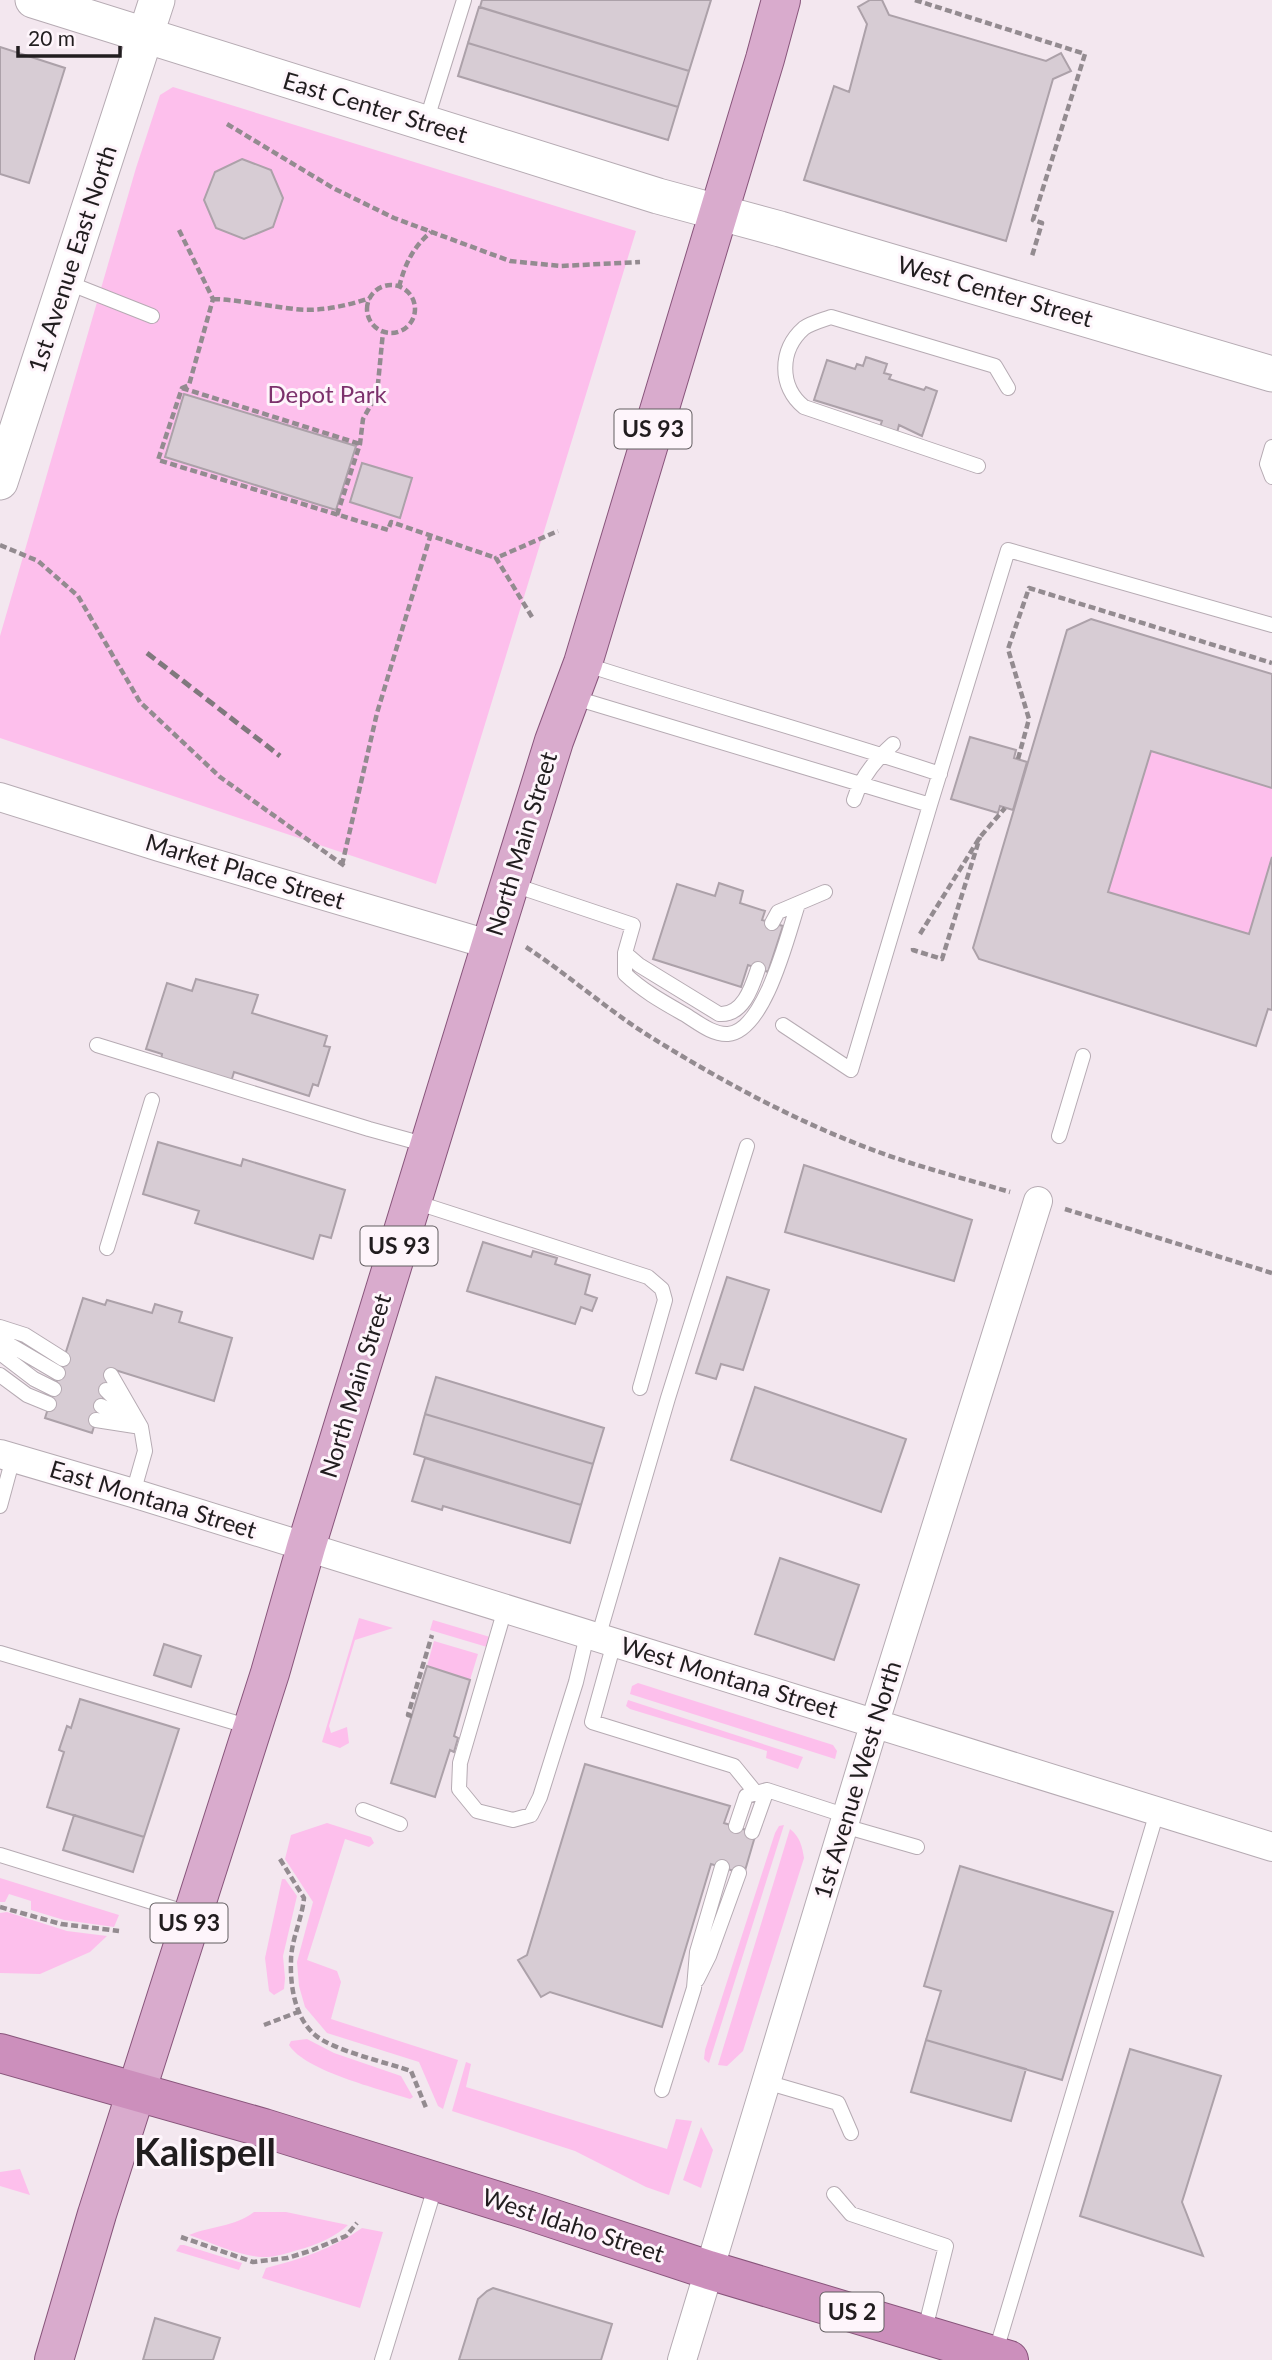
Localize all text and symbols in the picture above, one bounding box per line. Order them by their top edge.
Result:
scale bar [18,14,119,58]
text: 20 m [28,25,75,50]
street label: East Center Street [280,65,472,149]
street label: 1st Avenue East North [21,141,122,376]
street label: West Center Street [894,249,1097,332]
park label: Depot Park [267,379,387,408]
road number: US 93 [614,410,692,448]
street label: North Main Street [479,748,562,939]
street label: Market Place Street [142,826,349,915]
road number: US 93 [360,1226,438,1266]
street label: North Main Street [313,1290,396,1481]
street label: East Montana Street [47,1453,261,1544]
street label: West Montana Street [617,1630,842,1723]
street label: 1st Avenue West North [807,1657,907,1902]
road number: US 93 [150,1904,228,1942]
district label: Kalispell [134,2128,276,2174]
street label: West Idaho Street [479,2182,668,2268]
road number: US 2 [820,2292,884,2332]

